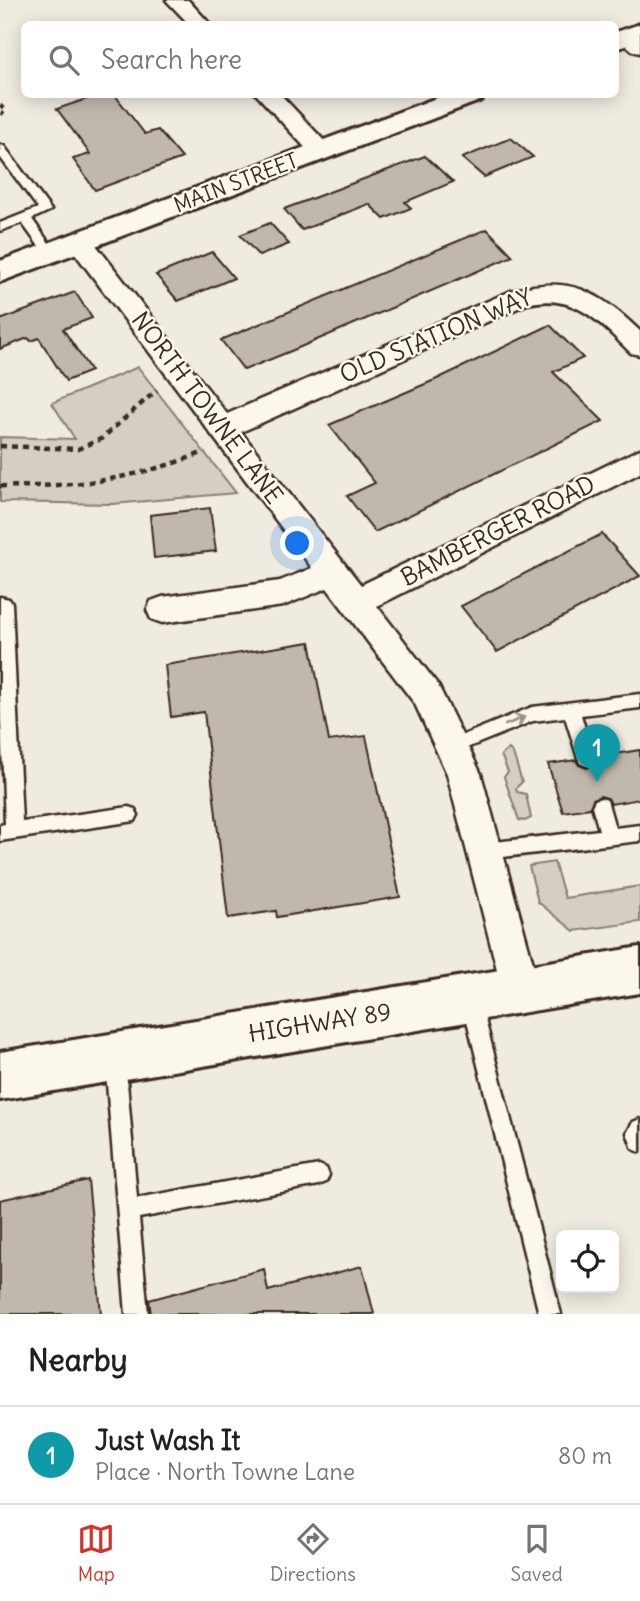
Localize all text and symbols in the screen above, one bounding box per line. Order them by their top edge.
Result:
search box [21,21,619,98]
icon: search [45,41,83,79]
text: Search here [101,43,242,76]
street label: MAIN STREET [170,146,302,219]
street label: OLD STATION WAY [335,281,536,389]
street label: NORTH TOWNE LANE [126,305,290,510]
street label: BAMBERGER ROAD [395,468,600,592]
your location [280,526,314,560]
one-way arrow [504,714,526,727]
pin: 1 [574,724,620,782]
street label: HIGHWAY 89 [246,996,393,1048]
map controls [556,1230,619,1293]
button: locate [556,1230,619,1293]
text: Nearby [28,1341,128,1379]
text: Just Wash It [95,1424,240,1457]
text: 1 [46,1441,56,1470]
text: 80 m [558,1441,612,1470]
text: Place · North Towne Lane [95,1457,355,1486]
tab: Map [77,1520,115,1586]
tab: Directions [270,1520,356,1586]
tab: Saved [511,1520,563,1586]

